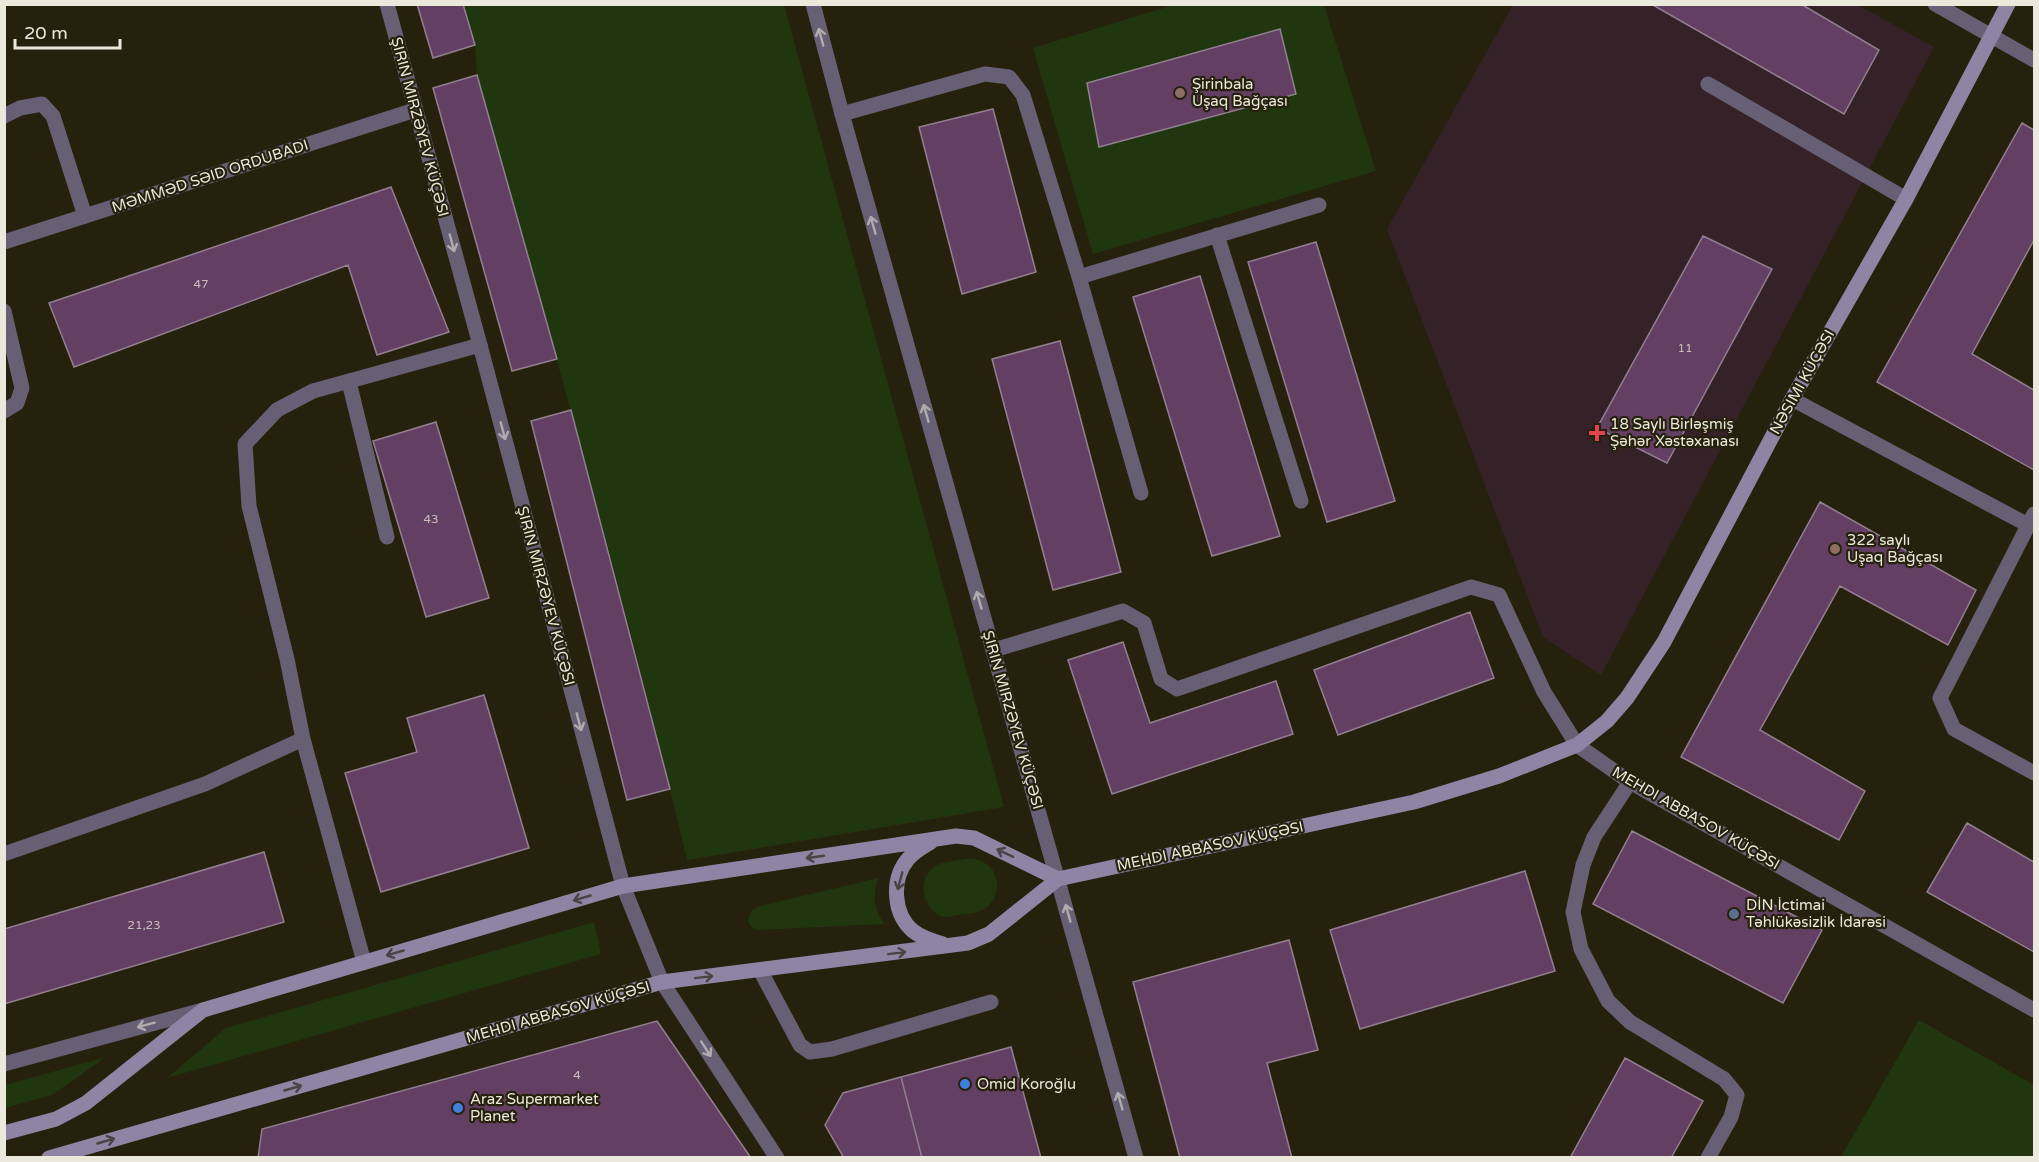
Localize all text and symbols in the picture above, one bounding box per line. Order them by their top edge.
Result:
scale bar [15,12,120,50]
text: 20 m [24,22,68,44]
one-way arrow [815,28,827,47]
street label: ŞIRIN MIRZƏYEV KÜÇƏSI [387,35,453,219]
place label: Şirinbala Uşaq Bağçası [1192,75,1288,110]
marker: Şirinbala Uşaq Bağçası [1173,86,1187,100]
street label: MƏMMƏD SƏID ORDUBADI [109,136,311,216]
one-way arrow [867,216,878,235]
one-way arrow [447,233,458,252]
house number: 47 [193,277,209,291]
street label: NƏSIMI KÜÇƏSI [1766,326,1838,438]
house number: 11 [1677,341,1693,355]
one-way arrow [920,403,931,422]
place label: 18 Saylı Birləşmiş Şəhər Xəstəxanası [1610,415,1739,450]
one-way arrow [498,422,509,441]
marker: 18 Saylı Birləşmiş Şəhər Xəstəxanası [1588,424,1606,442]
street label: ŞIRIN MIRZƏYEV KÜÇƏSI [513,504,579,688]
house number: 43 [423,512,439,526]
place label: 322 saylı Uşaq Bağçası [1847,531,1943,566]
marker: 322 saylı Uşaq Bağçası [1828,542,1842,556]
one-way arrow [973,591,985,610]
street label: ŞIRIN MIRZƏYEV KÜÇƏSI [979,628,1047,812]
one-way arrow [574,712,586,731]
street label: MEHDI ABBASOV KÜÇƏSI [1609,763,1783,873]
street label: MEHDI ABBASOV KÜÇƏSI [1115,817,1305,875]
one-way arrow [997,847,1015,859]
one-way arrow [806,852,826,863]
one-way arrow [893,871,905,890]
one-way arrow [573,893,592,904]
place label: DİN İctimai Təhlükəsizlik İdarəsi [1746,896,1886,931]
one-way arrow [1062,904,1073,923]
marker: DİN İctimai Təhlükəsizlik İdarəsi [1727,907,1741,921]
house number: 21,23 [127,918,161,932]
one-way arrow [887,947,907,958]
one-way arrow [386,948,405,959]
one-way arrow [694,971,713,982]
street label: MEHDI ABBASOV KÜÇƏSI [464,977,652,1047]
one-way arrow [137,1020,156,1031]
one-way arrow [700,1040,712,1056]
house number: 4 [573,1068,581,1082]
place label: Omid Koroğlu [977,1075,1076,1093]
marker: Omid Koroğlu [958,1077,972,1091]
one-way arrow [283,1082,302,1093]
place label: Araz Supermarket Planet [470,1090,599,1125]
one-way arrow [1114,1092,1125,1111]
marker: Araz Supermarket Planet [451,1101,465,1115]
one-way arrow [96,1135,115,1147]

